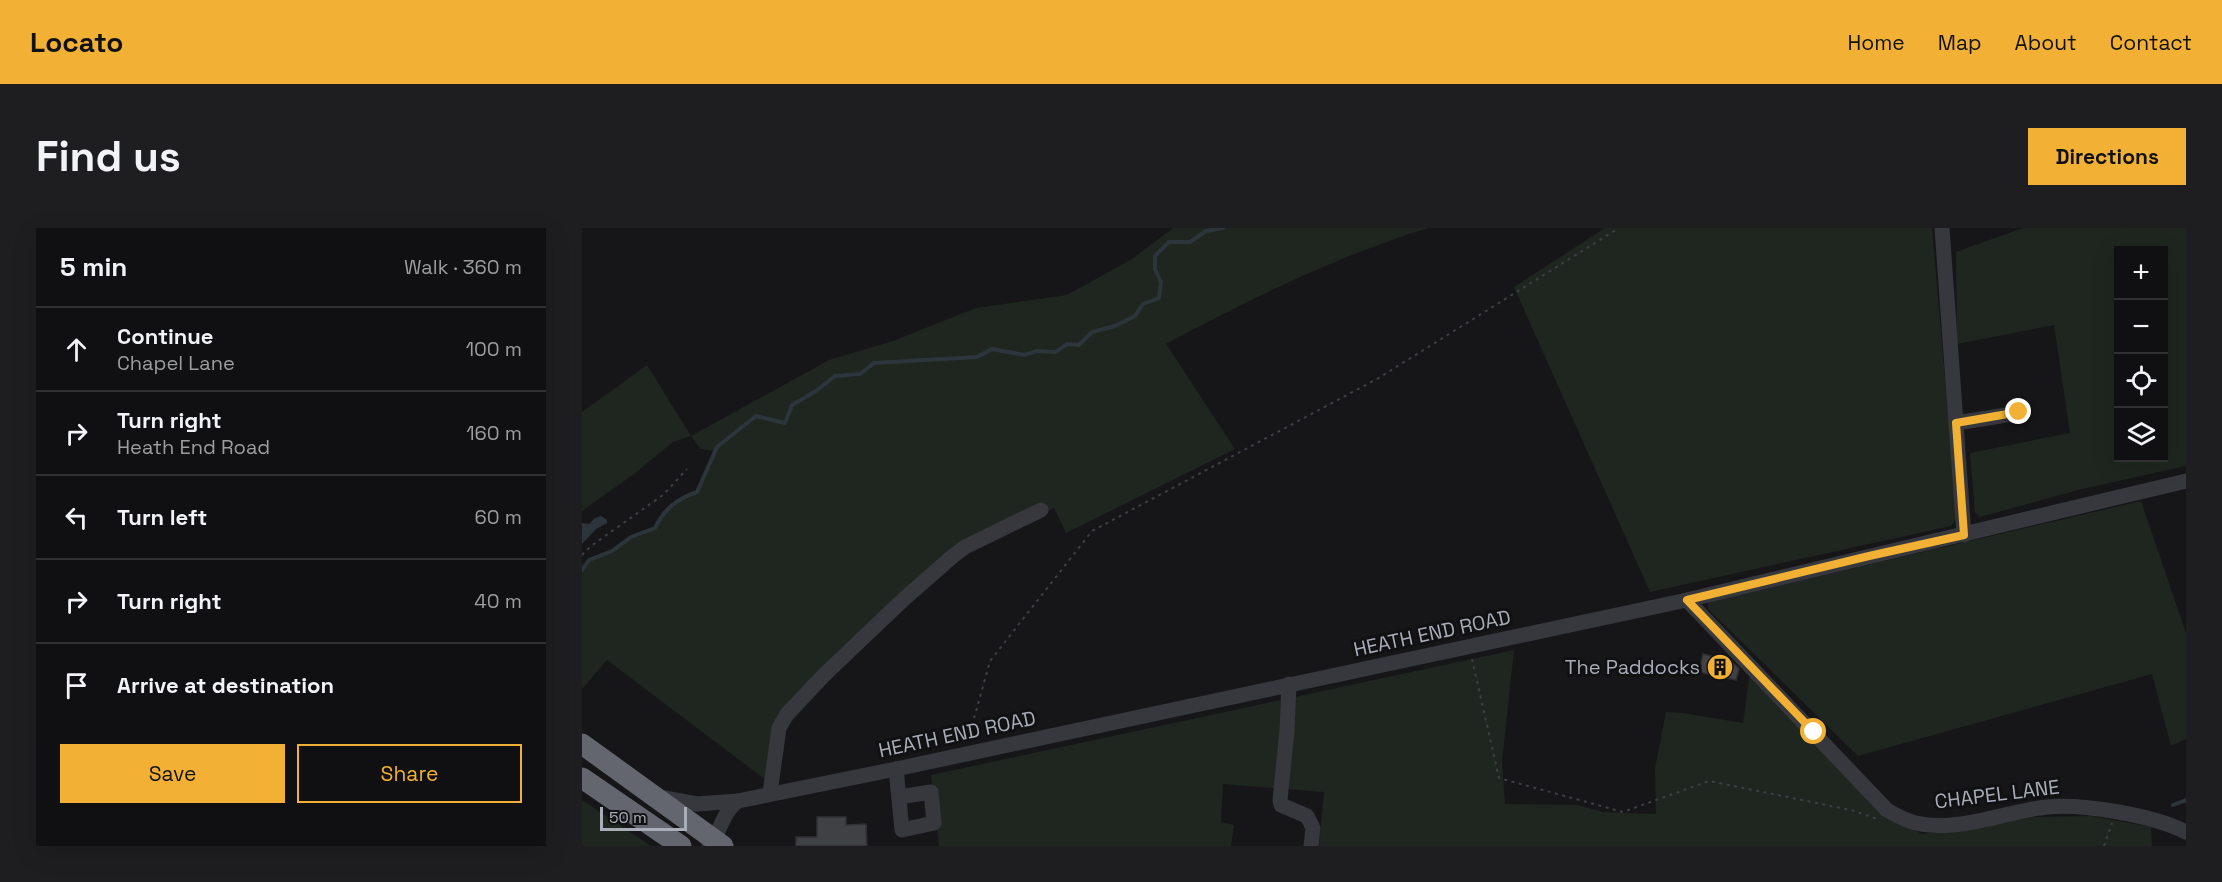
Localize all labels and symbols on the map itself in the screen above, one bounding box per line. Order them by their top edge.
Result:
route end [2005,398,2031,424]
street label: HEATH END ROAD [1351,604,1513,662]
building icon: The Paddocks [1705,652,1735,682]
place label: The Paddocks [1565,654,1700,680]
street label: HEATH END ROAD [876,705,1038,763]
route start [1800,718,1826,744]
street label: CHAPEL LANE [1933,773,2061,815]
scale bar [600,804,687,832]

